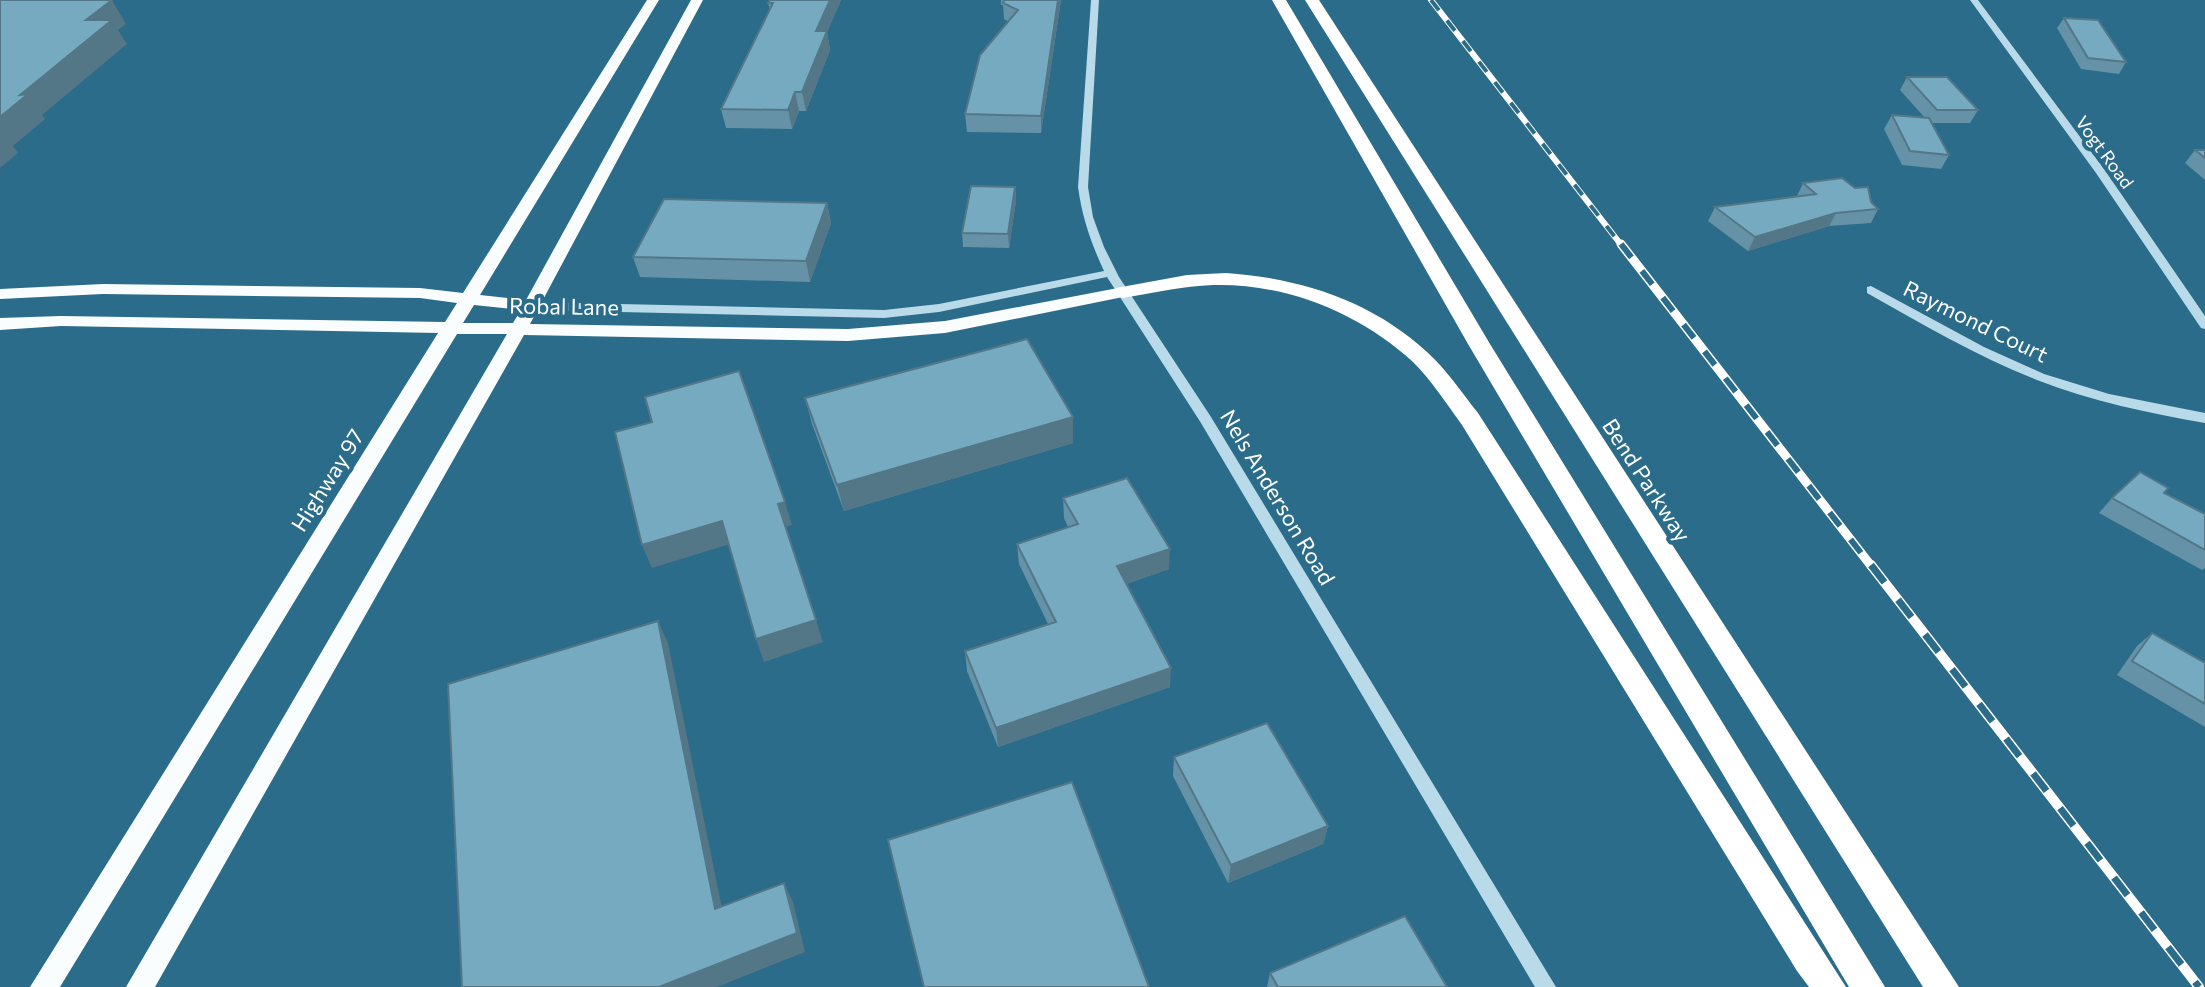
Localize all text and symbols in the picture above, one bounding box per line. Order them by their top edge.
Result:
street label: Vogt Road [2071,111,2139,193]
street label: Raymond Court [1899,274,2053,368]
street label: Robal Lane [509,292,619,320]
street label: Nels Anderson Road [1215,404,1341,590]
street label: Bend Parkway [1597,413,1697,547]
street label: Highway 97 [285,424,369,536]

